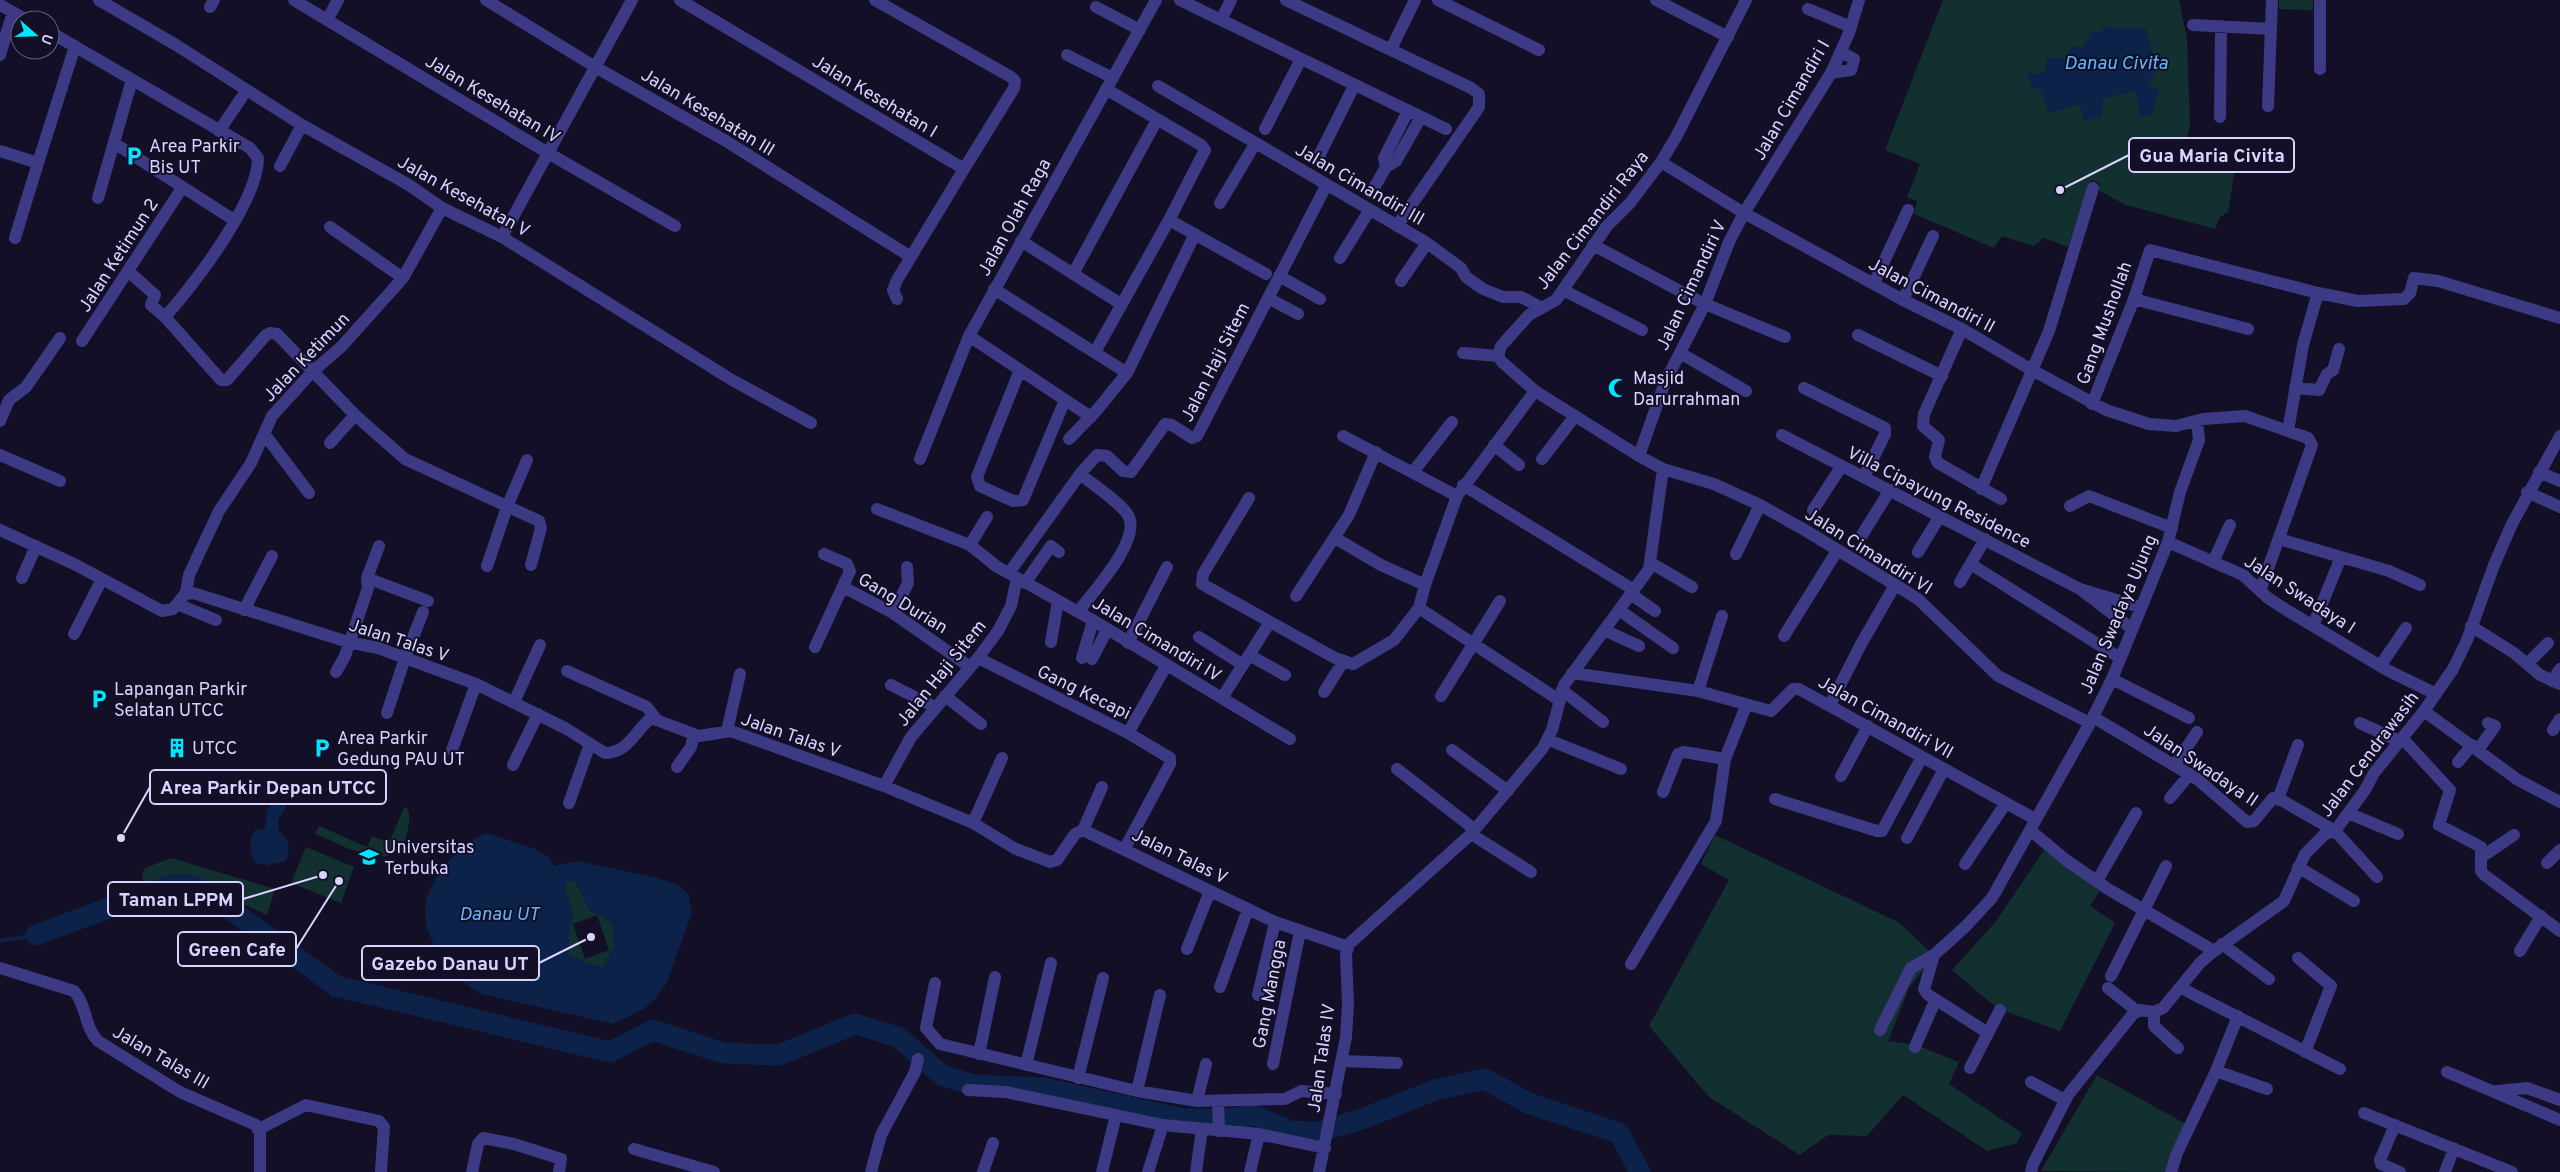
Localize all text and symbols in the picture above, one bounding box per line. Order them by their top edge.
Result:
north arrow [10,10,60,60]
text: U [36,31,55,47]
street label: Jalan Cimandiri I [1749,36,1836,165]
street label: Jalan Kesehatan IV [420,51,564,150]
street label: Jalan Kesehatan I [807,51,941,144]
water label: Danau Civita [2064,52,2168,76]
street label: Jalan Kesehatan III [636,64,778,162]
place label: Area Parkir Bis UT [149,136,240,180]
callout: Gua Maria Civita [2129,138,2294,172]
street label: Jalan Cimandiri III [1291,139,1428,232]
parking icon: Area Parkir Bis UT [123,145,145,167]
text: Gua Maria Civita [2139,145,2285,169]
street label: Jalan Cimandiri Raya [1532,147,1655,295]
street label: Jalan Kesehatan V [393,151,534,243]
street label: Jalan Olah Raga [973,155,1057,281]
street label: Jalan Ketimun 2 [74,195,165,317]
street label: Jalan Cimandiri V [1652,217,1733,354]
street label: Jalan Cimandiri II [1864,253,1999,339]
street label: Gang Mushollah [2072,259,2138,388]
street label: Jalan Haji Sitem [1176,299,1256,426]
street label: Jalan Ketimun [259,308,356,408]
place label: Masjid Darurrahman [1633,368,1740,412]
mosque icon: Masjid Darurrahman [1607,377,1629,399]
street label: Villa Cipayung Residence [1843,442,2034,555]
street label: Jalan Cimandiri VI [1800,504,1936,601]
street label: Jalan Swadaya Ujung [2075,531,2163,698]
street label: Jalan Swadaya I [2239,551,2359,640]
street label: Gang Durian [853,568,951,640]
street label: Jalan Cimandiri IV [1087,593,1225,688]
street label: Jalan Talas V [346,614,452,668]
street label: Jalan Haji Sitem [892,616,992,732]
street label: Gang Kecapi [1033,661,1134,726]
street label: Jalan Cimandiri VII [1814,672,1957,765]
place label: Lapangan Parkir Selatan UTCC [114,679,247,723]
parking icon: Lapangan Parkir Selatan UTCC [88,688,110,710]
street label: Jalan Cendrawasih [2315,688,2425,822]
street label: Jalan Talas V [738,709,843,764]
street label: Jalan Swadaya II [2139,719,2262,813]
place label: Area Parkir Gedung PAU UT [337,728,465,772]
building icon: UTCC [166,737,188,759]
parking icon: Area Parkir Gedung PAU UT [311,737,333,759]
place label: UTCC [192,738,237,761]
callout: Area Parkir Depan UTCC [150,770,386,804]
text: Area Parkir Depan UTCC [160,777,376,801]
street label: Jalan Talas V [1128,824,1231,890]
place label: Universitas Terbuka [384,837,474,881]
school or university icon: Universitas Terbuka [358,846,380,868]
callout: Taman LPPM [108,882,243,916]
text: Taman LPPM [119,889,233,913]
water label: Danau UT [459,903,540,927]
callout: Green Cafe [178,932,296,966]
street label: Gang Mangga [1249,938,1292,1051]
text: Green Cafe [188,939,286,963]
callout: Gazebo Danau UT [362,946,539,980]
text: Gazebo Danau UT [371,953,529,977]
street label: Jalan Talas IV [1303,1002,1342,1114]
street label: Jalan Talas III [108,1021,213,1095]

